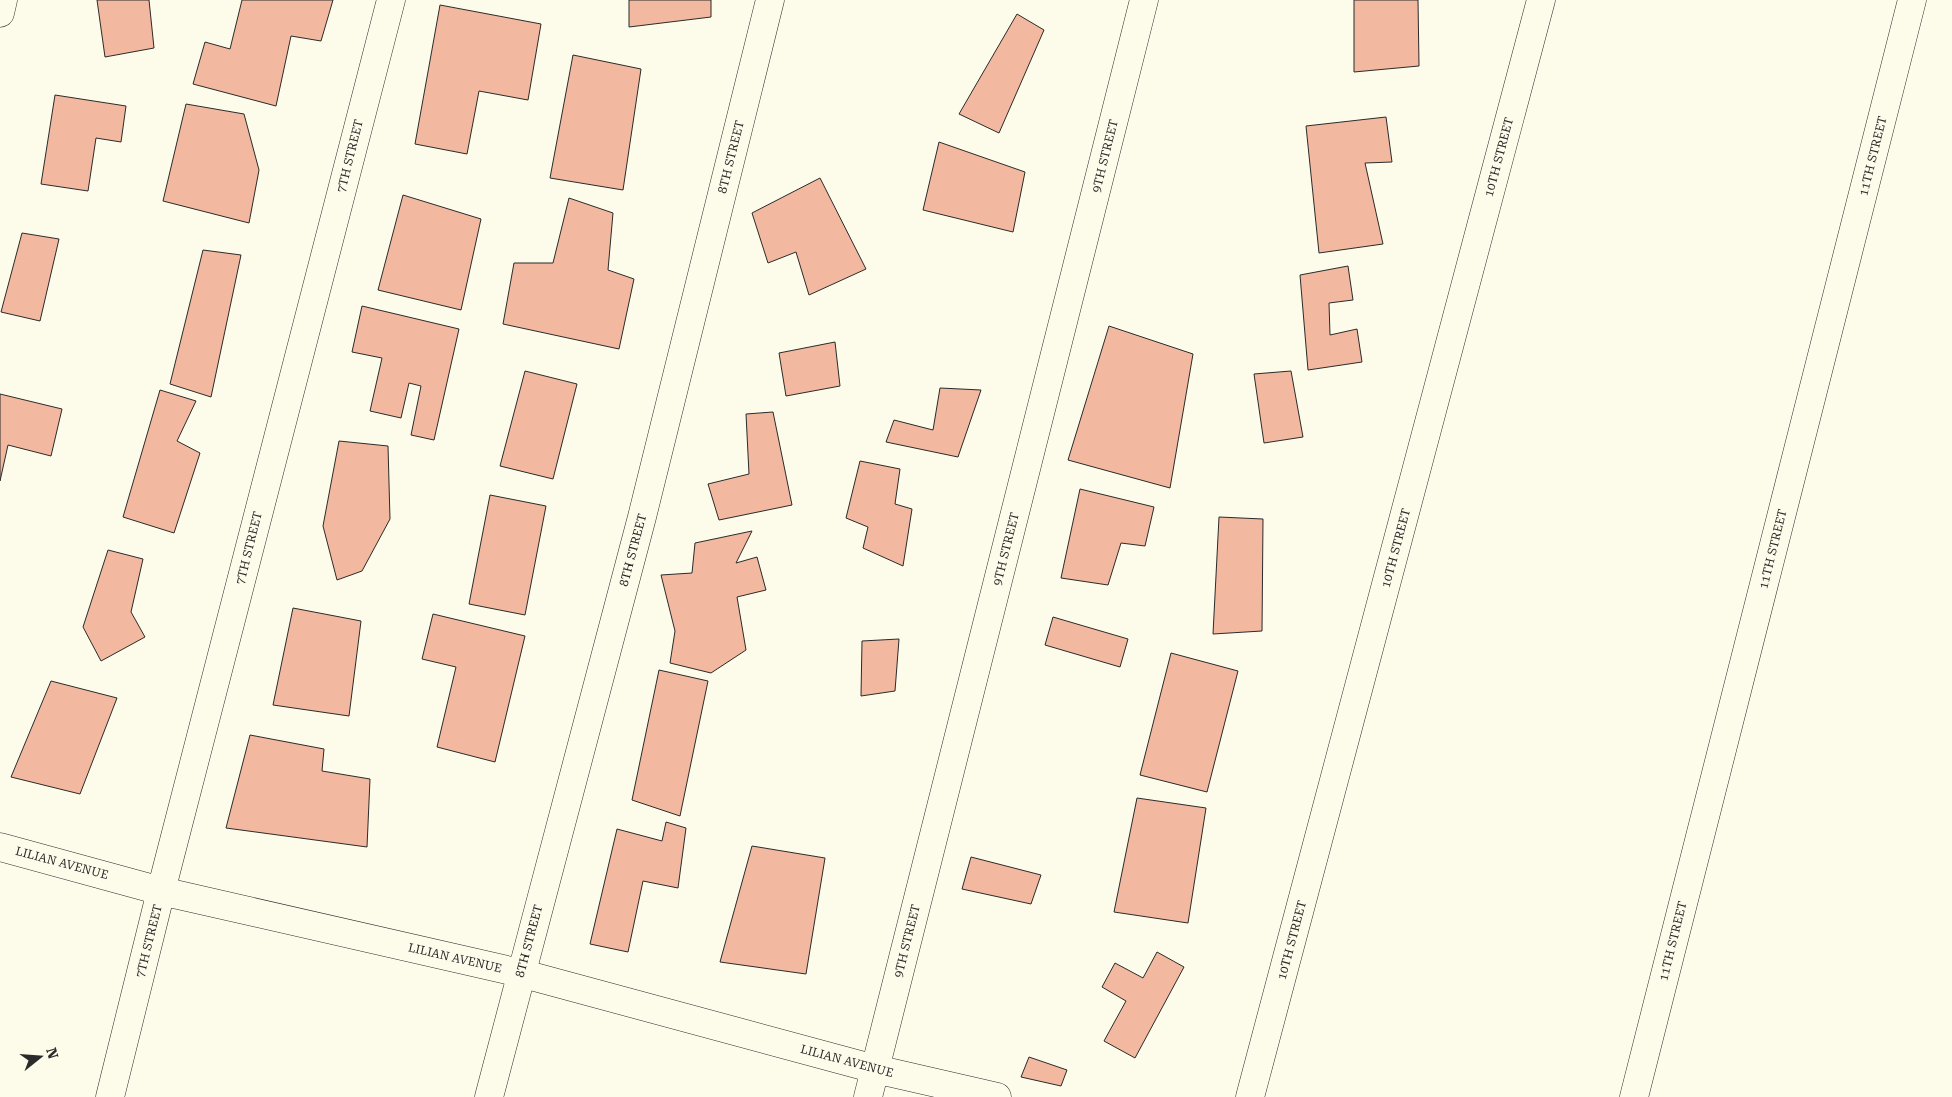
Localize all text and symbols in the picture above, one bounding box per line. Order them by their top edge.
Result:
street label: 11TH STREET [1856,115,1890,197]
street label: 10TH STREET [1482,116,1516,198]
street label: 7TH STREET [334,118,366,194]
street label: 9TH STREET [1089,118,1121,194]
street label: 8TH STREET [715,119,747,195]
street label: 10TH STREET [1379,507,1413,589]
street label: 11TH STREET [1756,508,1790,590]
street label: 7TH STREET [233,510,265,586]
street label: 9TH STREET [990,511,1022,587]
street label: 8TH STREET [617,512,649,588]
street label: LILIAN AVENUE [14,844,110,882]
street label: 10TH STREET [1275,899,1309,981]
street label: 11TH STREET [1656,900,1690,982]
street label: 7TH STREET [133,903,165,979]
street label: 8TH STREET [513,903,545,979]
street label: 9TH STREET [891,903,923,979]
street label: LILIAN AVENUE [407,940,503,976]
north arrow [15,1032,65,1082]
street label: LILIAN AVENUE [799,1042,895,1080]
text: N [43,1046,62,1061]

